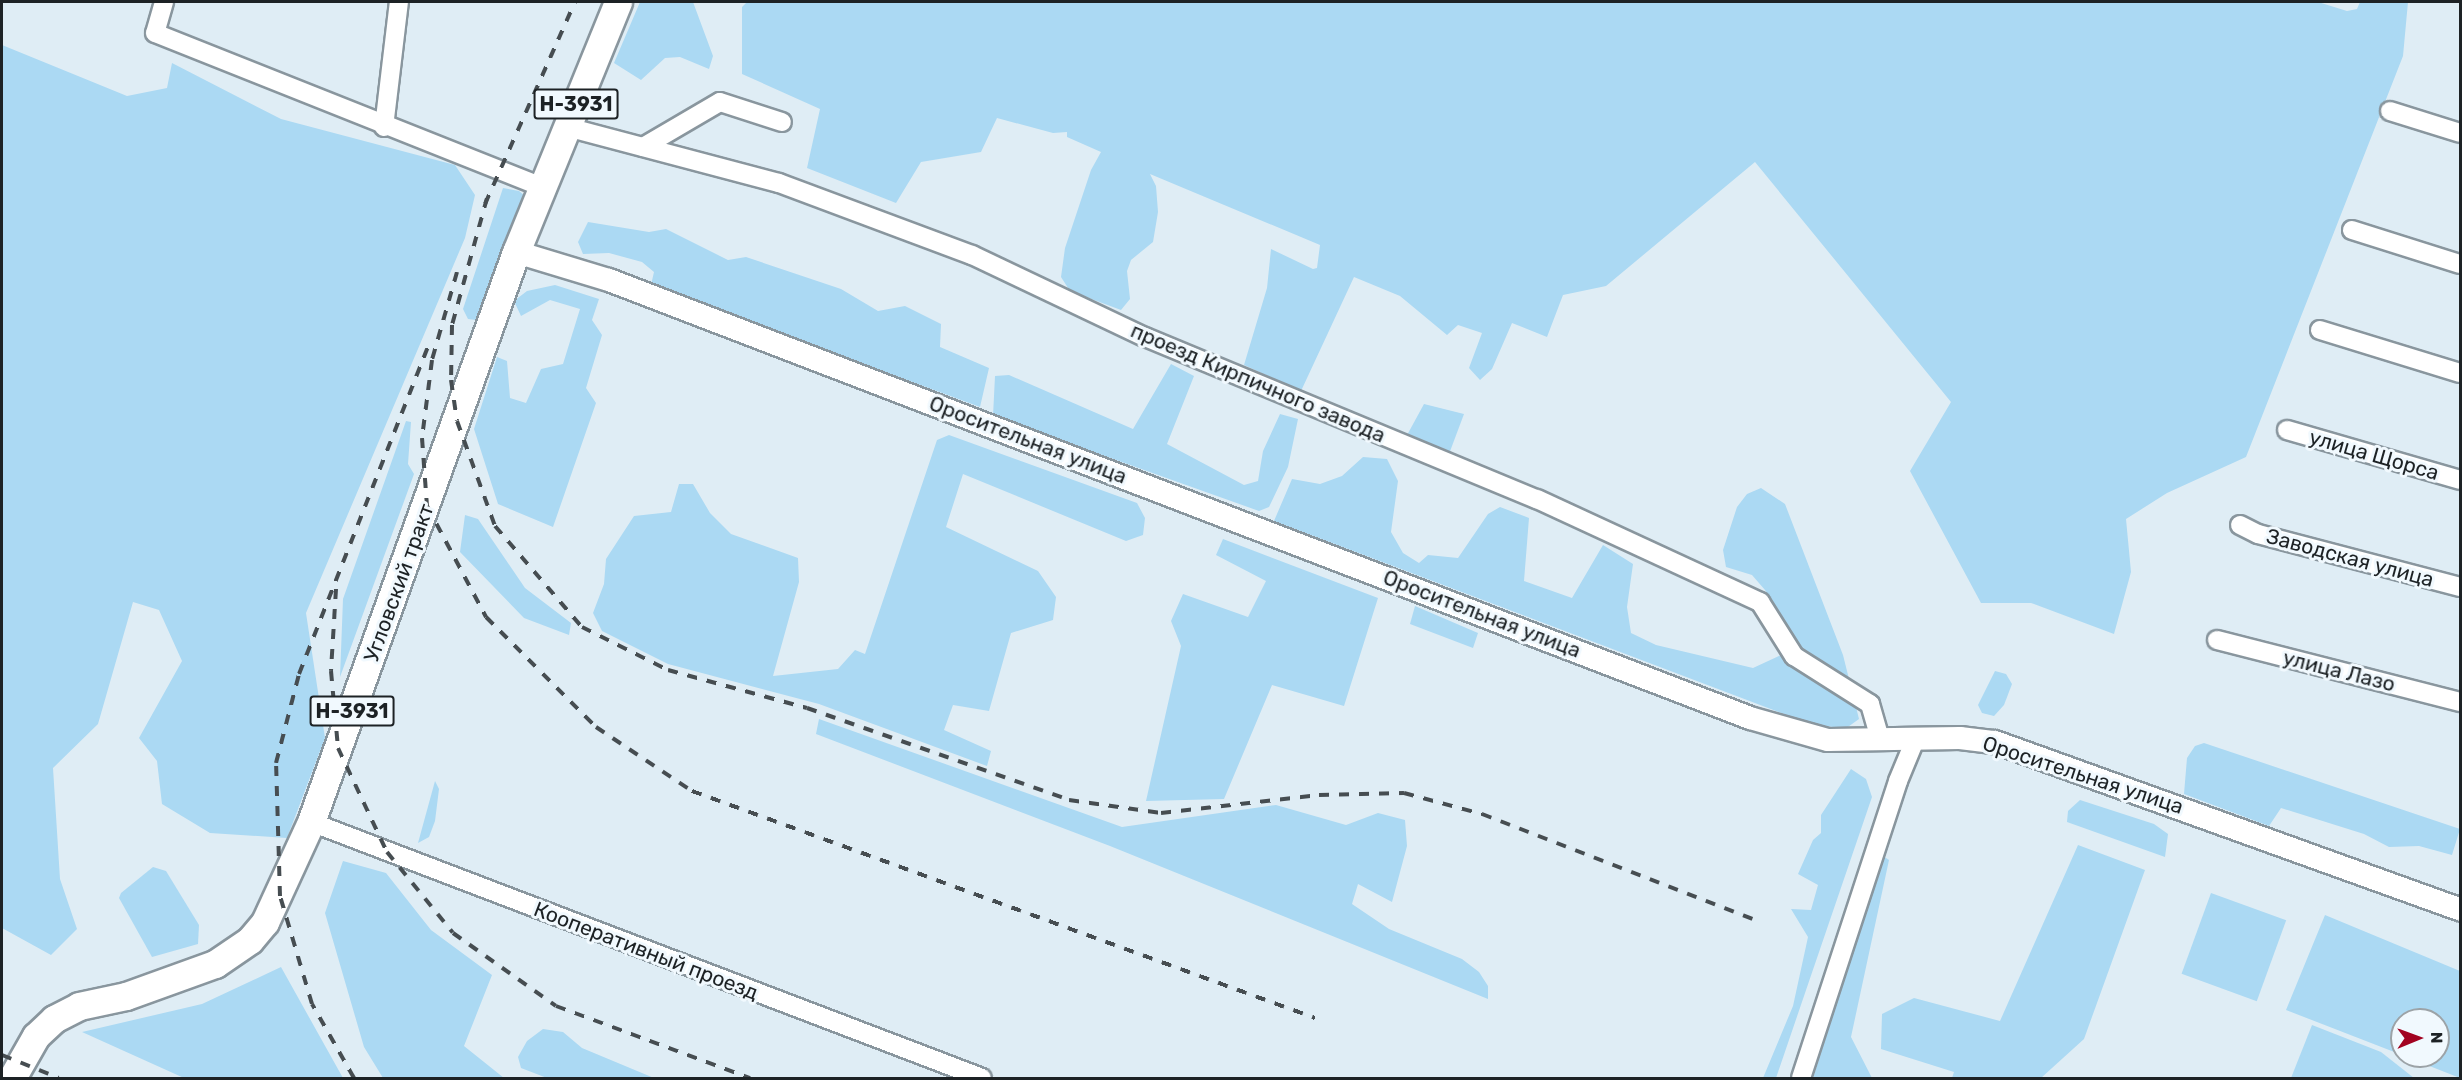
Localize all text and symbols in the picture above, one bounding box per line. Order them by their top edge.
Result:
road number: Н-3931 [532,87,620,121]
street label: проезд Кирпичного завода [1127,318,1389,448]
street label: Оросительная улица [926,391,1130,489]
street label: улица Щорса [2306,424,2442,486]
street label: Угловский тракт [359,500,439,666]
street label: Заводская улица [2263,524,2437,592]
street label: Оросительная улица [1380,565,1584,663]
street label: улица Лазо [2280,645,2398,697]
road number: Н-3931 [308,694,395,728]
street label: Оросительная улица [1979,731,2187,819]
street label: Кооперативный проезд [530,897,762,1005]
north arrow [2390,1008,2450,1068]
text: N [2427,1032,2446,1044]

